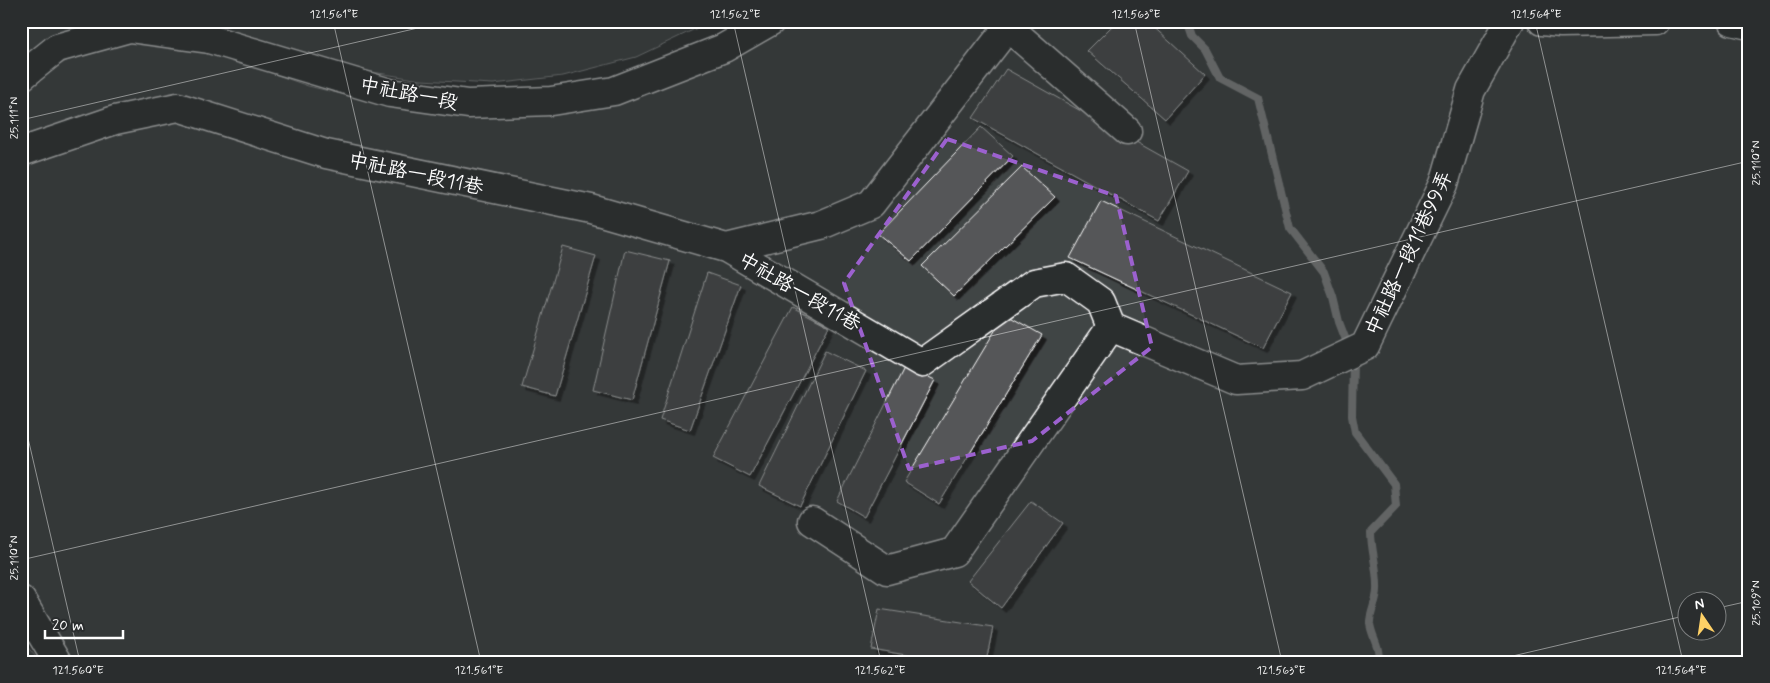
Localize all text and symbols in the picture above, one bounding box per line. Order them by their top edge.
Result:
text: 121.561°E [310,7,358,23]
text: 121.562°E [709,7,761,23]
text: 121.563°E [1112,7,1160,23]
text: 121.564°E [1510,7,1562,23]
street label: 中社路一段 [357,72,460,117]
text: 25.111°N [7,97,23,139]
text: 25.110°N [1749,141,1765,185]
street label: 中社路一段11巷 [346,147,487,202]
street label: 中社路一段11巷99弄 [1359,167,1459,341]
street label: 中社路一段11巷 [733,246,866,339]
text: 25.110°N [7,536,23,580]
text: 25.109°N [1749,580,1765,626]
north arrow [1678,590,1728,640]
text: N [1693,594,1706,614]
scale bar [45,608,122,640]
text: 20 m [52,616,84,636]
text: 121.560°E [52,663,104,679]
text: 121.561°E [455,663,503,679]
text: 121.562°E [854,663,906,679]
text: 121.563°E [1257,663,1305,679]
text: 121.564°E [1655,663,1707,679]

